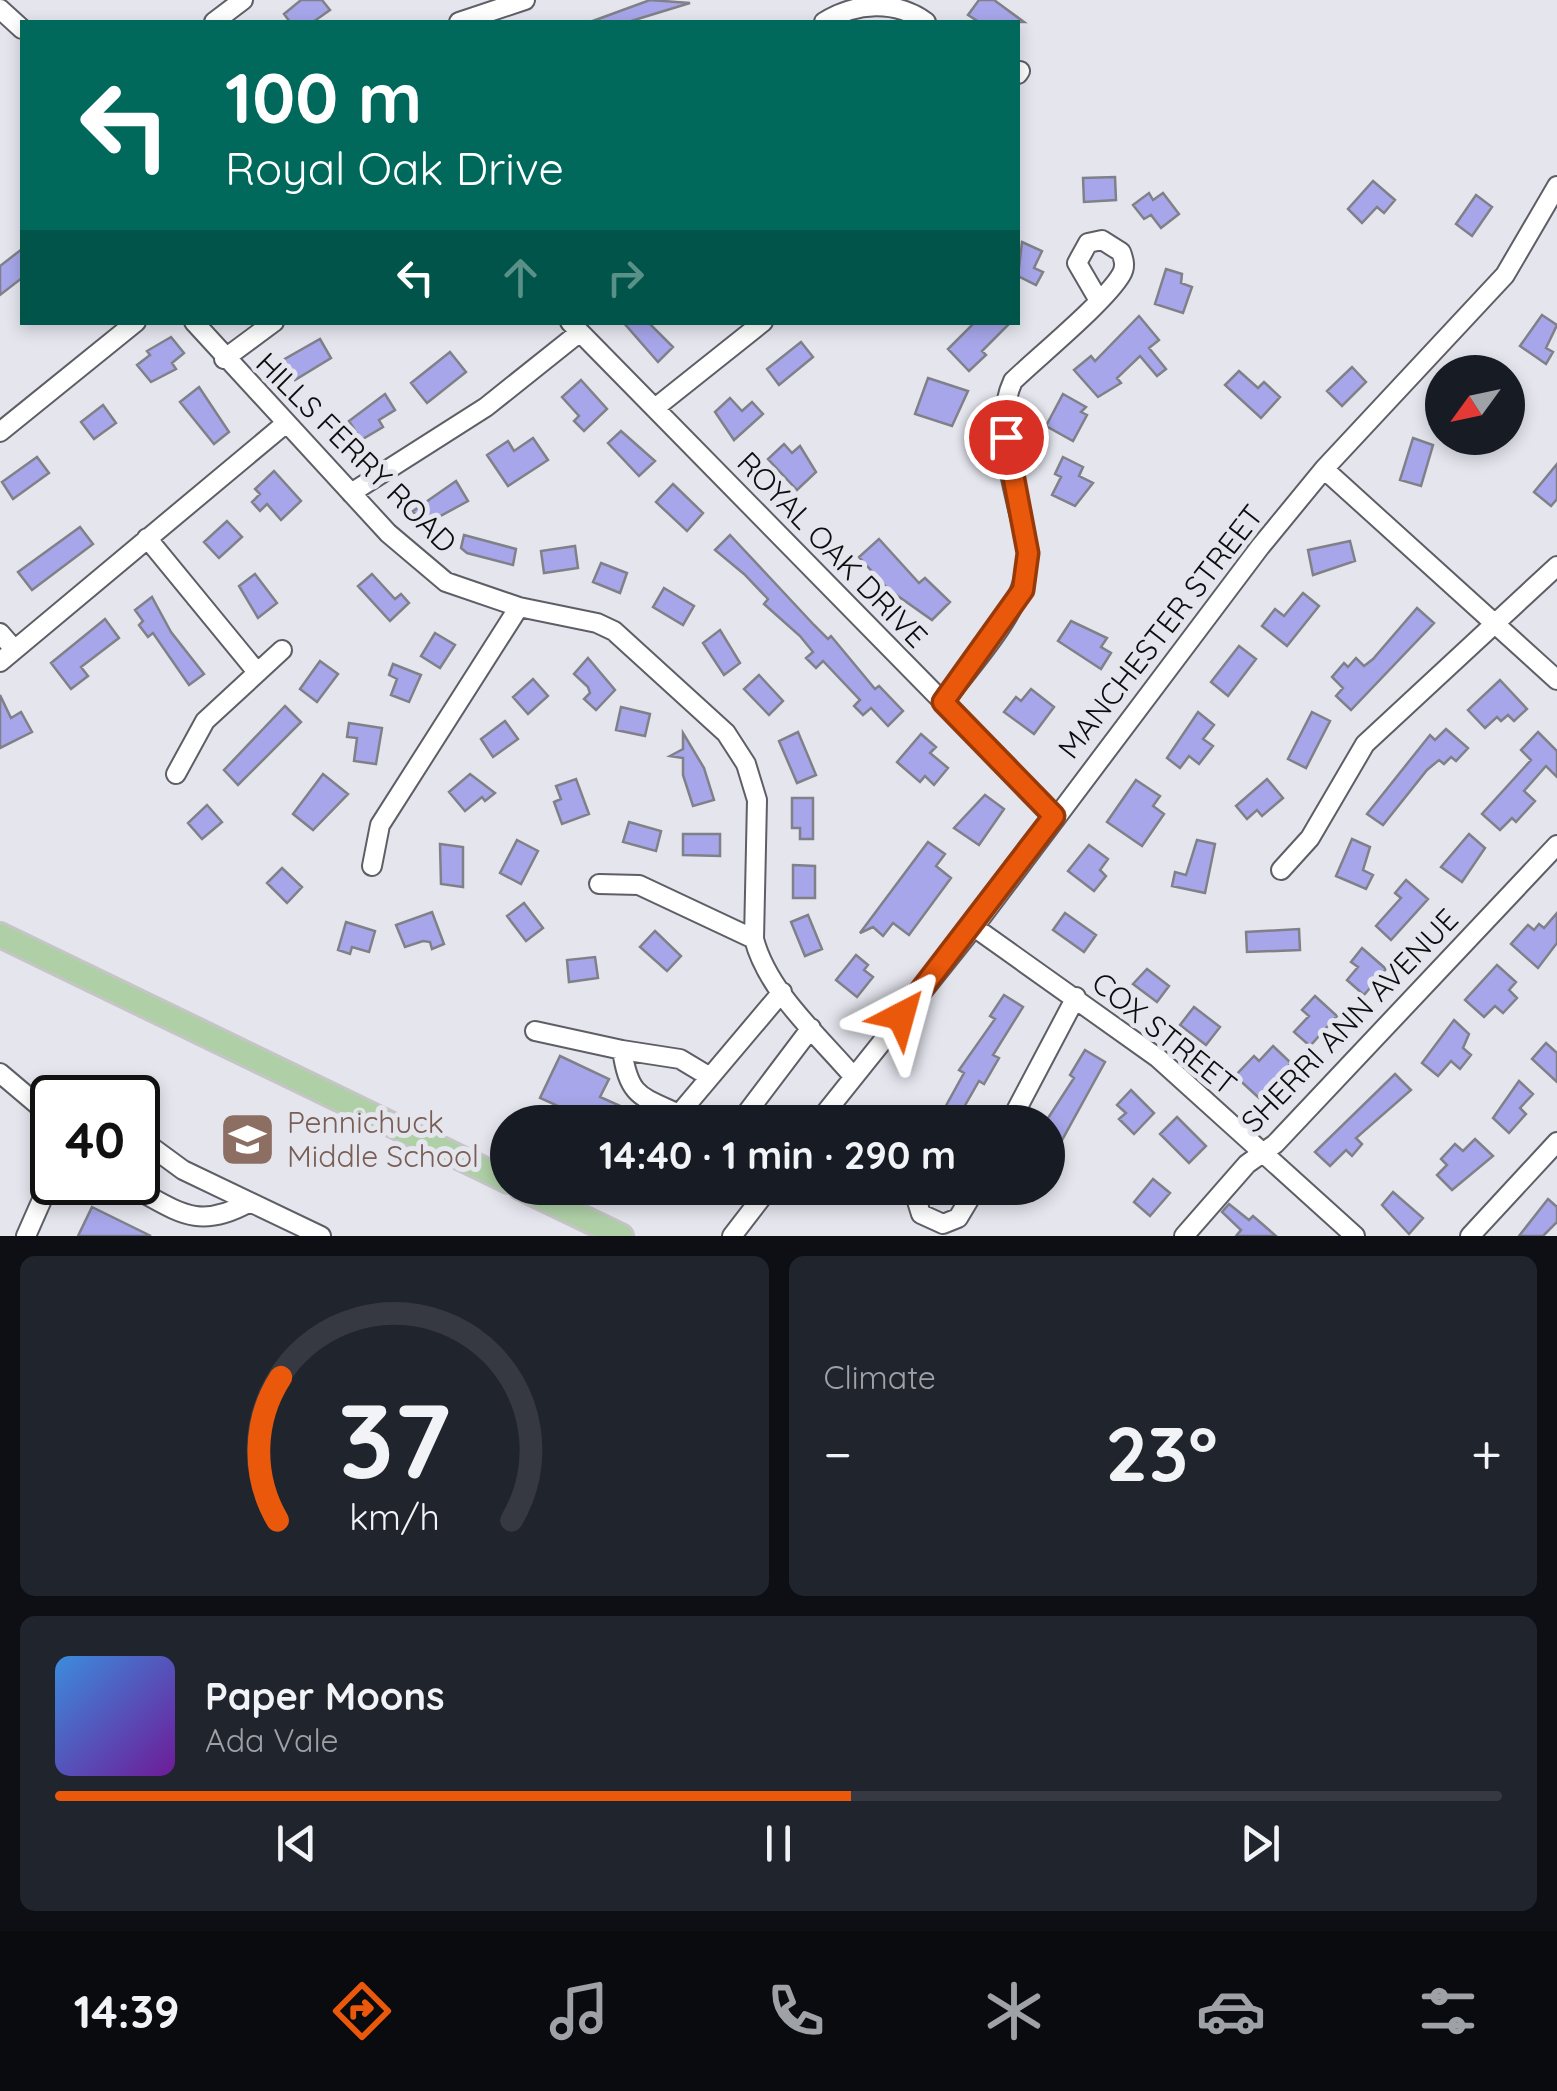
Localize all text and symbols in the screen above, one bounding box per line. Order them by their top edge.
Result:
text: 100 m [225,53,422,141]
icon: left [60,60,190,190]
text: Royal Oak Drive [225,140,564,196]
icon: left [388,250,443,305]
icon: ahead [493,250,548,305]
icon: right [598,250,653,305]
street label: HILLS FERRY ROAD [248,344,465,561]
north arrow [1425,355,1525,455]
map controls [1425,355,1525,455]
pin [964,395,1049,480]
icon: arrive [979,410,1034,465]
street label: ROYAL OAK DRIVE [729,443,936,655]
street label: MANCHESTER STREET [1049,497,1271,766]
street label: SHERRI ANN AVENUE [1233,900,1466,1140]
street label: COX STREET [1085,963,1245,1103]
position arrow [849,964,953,1068]
speed limit sign: 40 [30,1075,160,1205]
place label: Pennichuck Middle School [287,1103,479,1175]
school or university icon: Pennichuck Middle School [218,1110,278,1170]
text: 14:40 · 1 min · 290 m [599,1131,956,1179]
text: Climate [824,1357,936,1397]
text: 37 [338,1374,451,1504]
text: 23° [1105,1406,1218,1500]
text: − [824,1419,852,1488]
text: + [1471,1419,1502,1488]
text: km/h [349,1494,440,1539]
text: Paper Moons [205,1672,445,1720]
text: Ada Vale [205,1720,339,1760]
icon: previous [269,1816,324,1871]
icon: pause [751,1816,806,1871]
icon: next [1233,1816,1288,1871]
icon: directions [327,1976,397,2046]
icon: music [544,1976,614,2046]
icon: phone [761,1976,831,2046]
icon: climate [979,1976,1049,2046]
icon: car [1196,1976,1266,2046]
icon: filters [1413,1976,1483,2046]
text: 14:39 [74,1983,180,2039]

